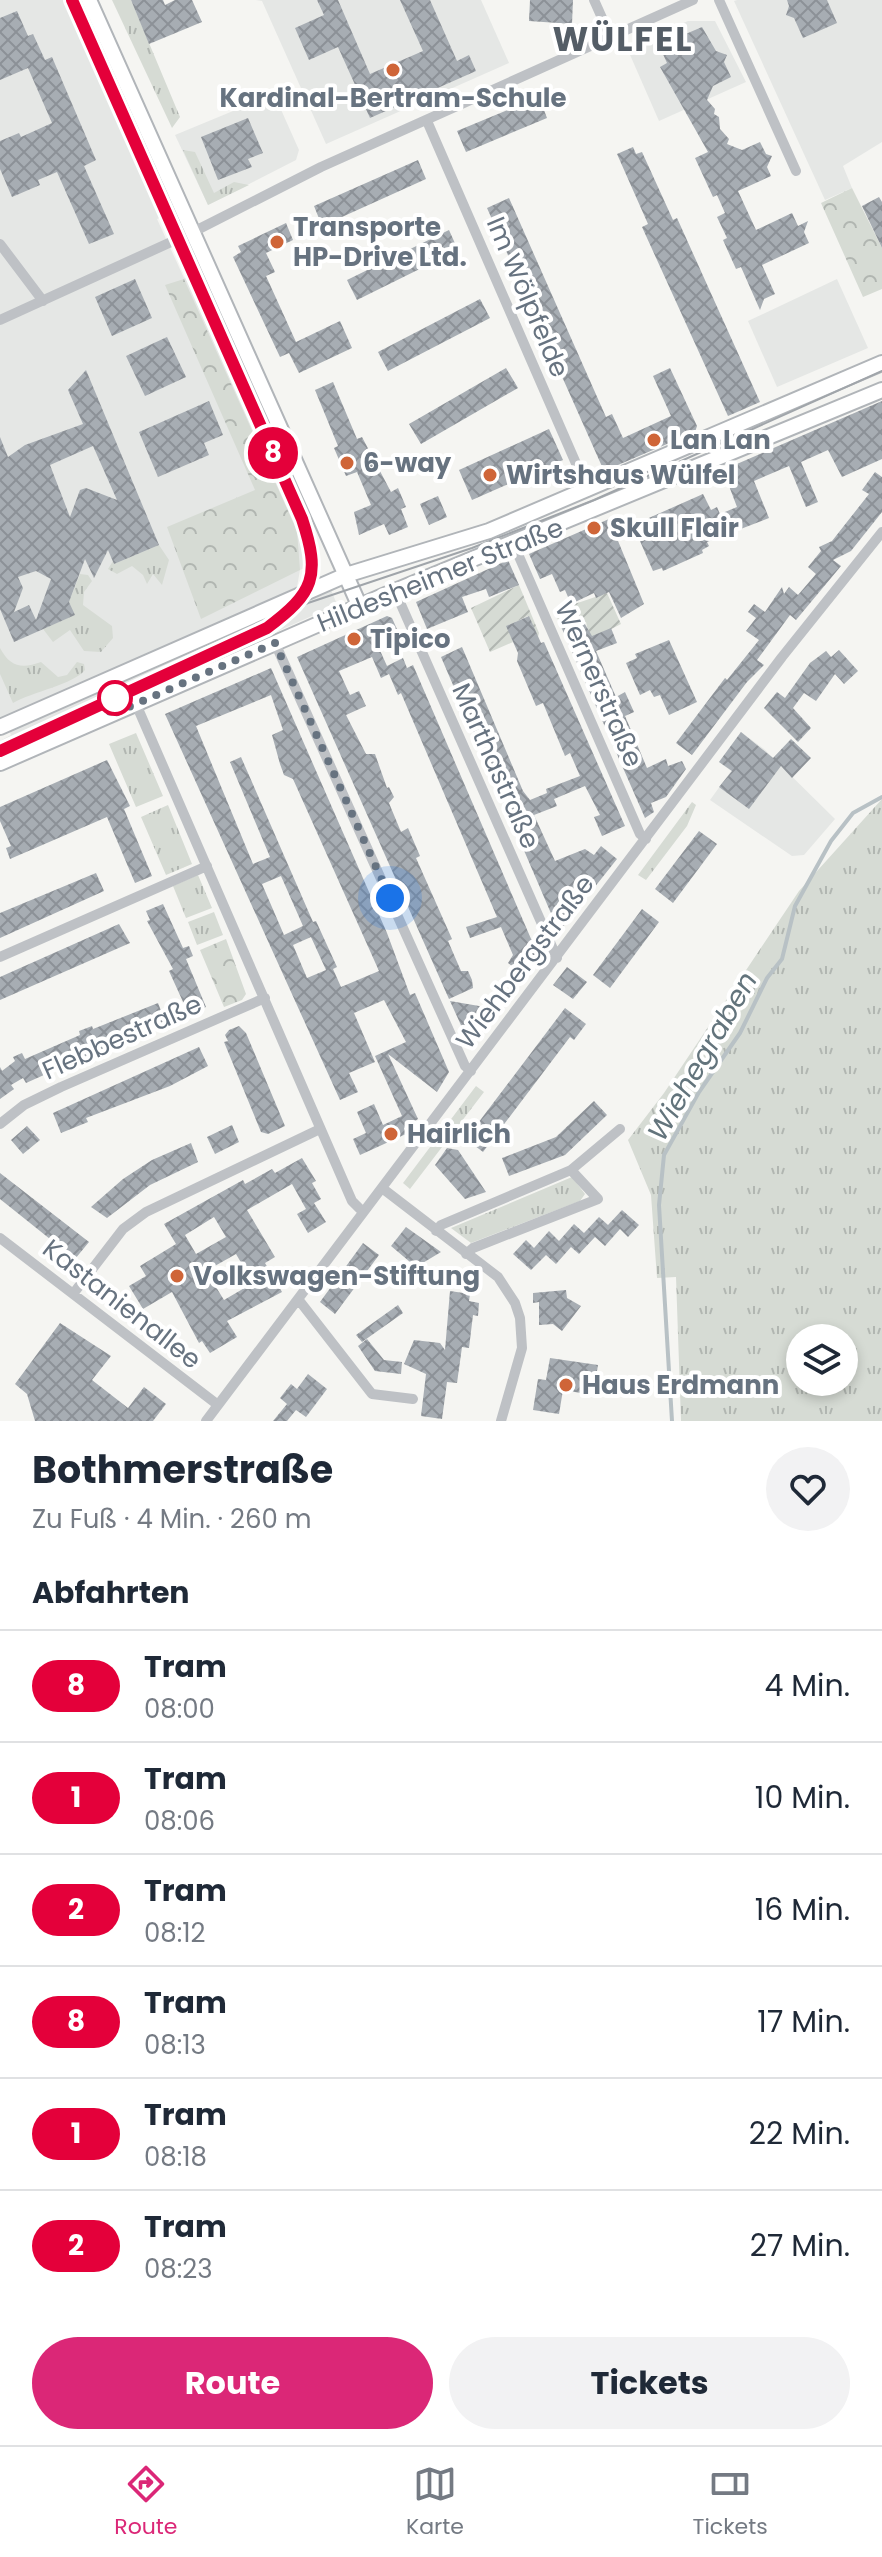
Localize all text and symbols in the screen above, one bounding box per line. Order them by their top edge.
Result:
district label: WÜLFEL [552,15,694,63]
marker: Kardinal-Bertram-Schule [384,61,402,79]
place label: Kardinal-Bertram-Schule [220,80,566,116]
place label: Transporte HP-Drive Ltd. [293,209,467,275]
street label: Im Wölpfelde [478,211,578,383]
marker: Transporte HP-Drive Ltd. [268,233,286,251]
place label: Lan Lan [670,422,771,458]
line badge: 8 [247,427,299,479]
marker: Lan Lan [645,431,663,449]
text: 8 [264,433,282,472]
place label: 6-way [363,445,452,481]
marker: 6-way [338,454,356,472]
place label: Wirtshaus Wülfel [506,457,736,493]
marker: Wirtshaus Wülfel [481,466,499,484]
street label: Hildesheimer Straße [312,509,568,641]
place label: Skull Flair [610,510,739,546]
marker: Skull Flair [585,519,603,537]
street label: Wernerstraße [546,595,652,773]
place label: Tipico [370,621,451,657]
marker: Tipico [345,630,363,648]
street label: Marthastraße [443,678,549,854]
unlabelled marker [98,681,132,715]
street label: Wiehbergstraße [448,867,602,1057]
your location [370,878,410,918]
water label: Wiehegraben [638,964,767,1148]
street label: Flebbestraße [37,986,207,1088]
place label: Hairlich [407,1116,511,1152]
marker: Hairlich [382,1125,400,1143]
street label: Kastanienallee [35,1231,209,1377]
place label: Volkswagen-Stiftung [193,1258,480,1294]
marker: Volkswagen-Stiftung [168,1267,186,1285]
map controls [786,1324,858,1396]
button: layers [786,1324,858,1396]
place label: Haus Erdmann [582,1367,779,1403]
marker: Haus Erdmann [557,1376,575,1394]
text: Bothmerstraße [32,1443,333,1496]
button: heart [766,1447,850,1531]
text: Zu Fuß · 4 Min. · 260 m [32,1501,312,1537]
text: Abfahrten [32,1571,190,1614]
text: Tram [144,1645,227,1688]
text: 4 Min. [764,1664,850,1707]
text: 8 [67,1666,85,1705]
text: 08:00 [144,1691,215,1727]
text: Tram [144,1757,227,1800]
text: 10 Min. [755,1776,850,1819]
text: 1 [71,1778,81,1817]
text: 08:06 [144,1803,215,1839]
text: Tram [144,1869,227,1912]
text: 16 Min. [755,1888,850,1931]
text: 2 [68,1890,84,1929]
text: 08:12 [144,1915,206,1951]
text: Tram [144,1981,227,2024]
text: 17 Min. [757,2000,850,2043]
text: 8 [67,2002,85,2041]
text: 08:13 [144,2027,206,2063]
text: Tram [144,2093,227,2136]
text: 22 Min. [749,2112,850,2155]
text: 1 [71,2114,81,2153]
text: 08:18 [144,2139,207,2175]
text: Tram [144,2205,227,2248]
text: 27 Min. [750,2224,850,2267]
text: 2 [68,2226,84,2265]
text: 08:23 [144,2251,213,2287]
button: Route [32,2337,433,2429]
button: Tickets [449,2337,850,2429]
tab: Route [114,2462,177,2543]
tab: Karte [406,2462,464,2543]
tab: Tickets [693,2462,768,2543]

